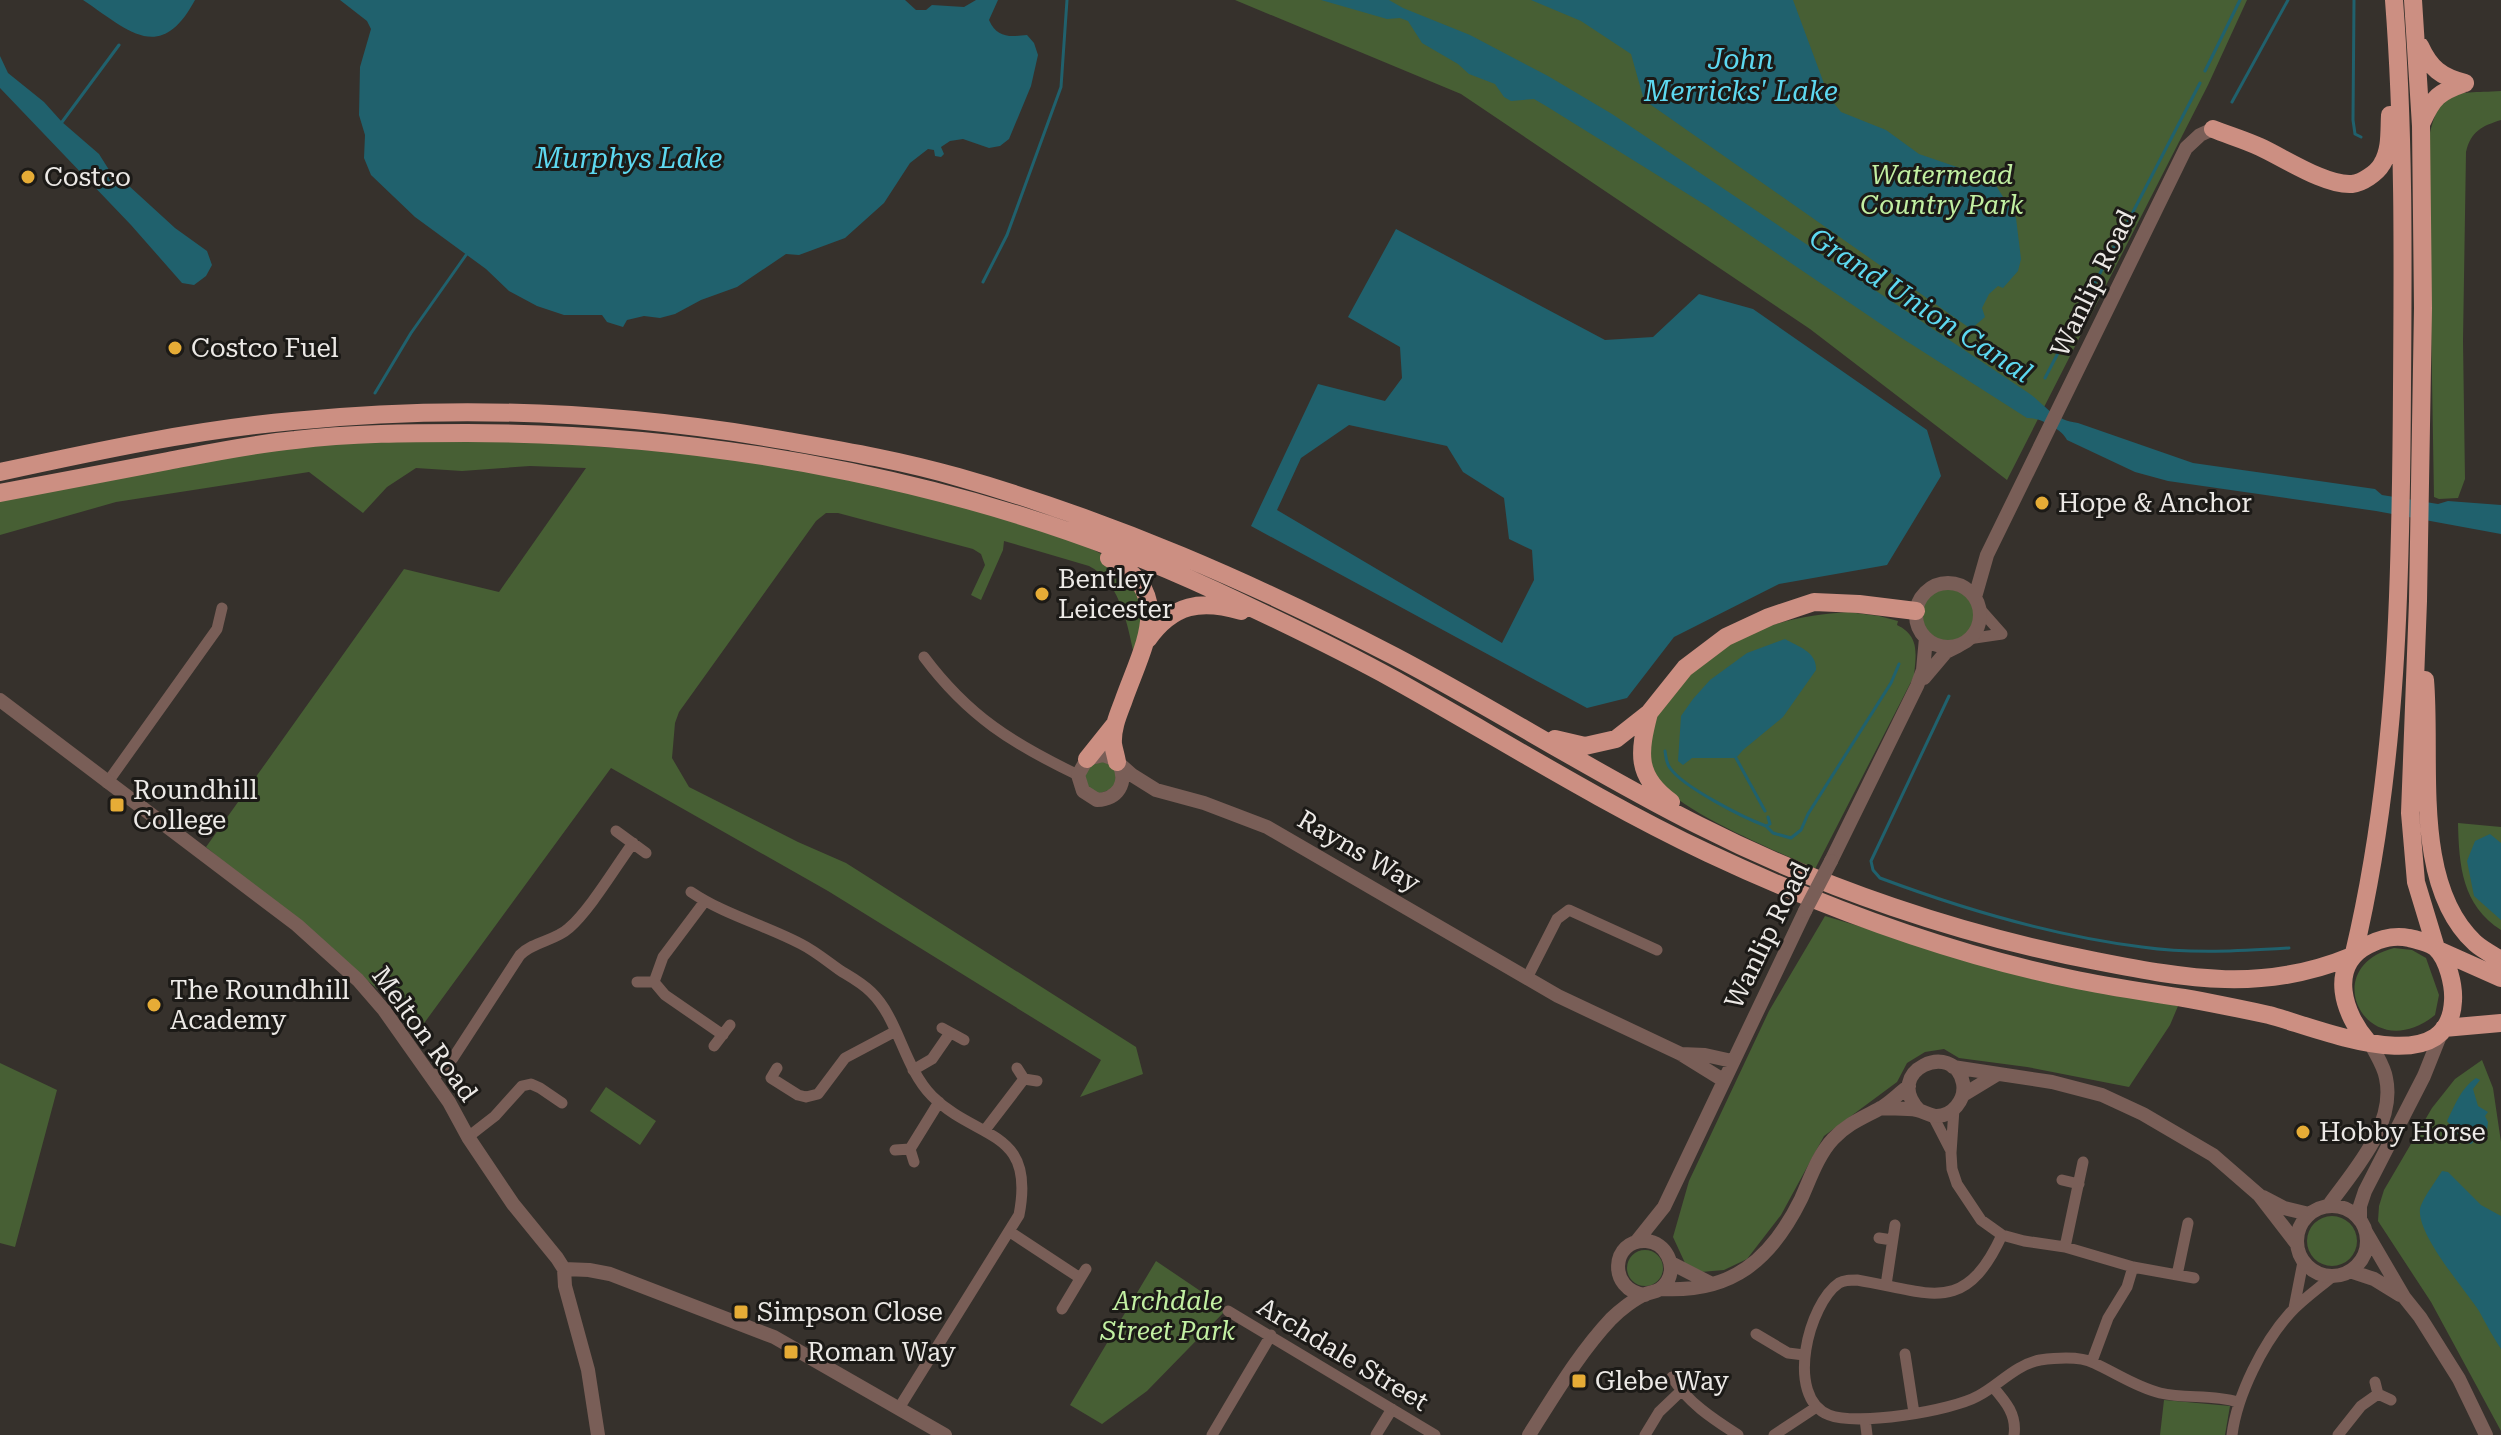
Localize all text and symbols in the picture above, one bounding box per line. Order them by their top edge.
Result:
water label: John Merricks' Lake [1643,43,1838,108]
water label: Murphys Lake [535,142,722,175]
park label: Watermead Country Park [1860,160,2025,220]
place label: Costco [44,162,131,192]
marker: Costco [19,168,37,186]
street label: Wanlip Road [2045,204,2142,361]
water label: Grand Union Canal [1803,221,2038,390]
place label: Costco Fuel [191,333,338,363]
marker: Costco Fuel [166,339,184,357]
place label: Hope & Anchor [2058,488,2252,518]
marker: Hope & Anchor [2033,494,2051,512]
place label: Bentley Leicester [1058,564,1173,624]
marker: Bentley Leicester [1033,585,1051,603]
place label: Roundhill College [133,775,257,835]
marker: Roundhill College [108,796,126,814]
street label: Rayns Way [1292,804,1426,898]
street label: Wanlip Road [1719,856,1816,1013]
street label: Melton Road [366,961,484,1107]
place label: The Roundhill Academy [170,975,350,1035]
marker: The Roundhill Academy [145,996,163,1014]
place label: Hobby Horse [2319,1117,2486,1147]
marker: Hobby Horse [2294,1123,2312,1141]
park label: Archdale Street Park [1100,1286,1236,1346]
street label: Archdale Street [1252,1291,1434,1417]
place label: Simpson Close [757,1297,943,1327]
marker: Simpson Close [732,1303,750,1321]
place label: Roman Way [807,1337,957,1367]
marker: Roman Way [782,1343,800,1361]
place label: Glebe Way [1595,1366,1730,1396]
marker: Glebe Way [1570,1372,1588,1390]

